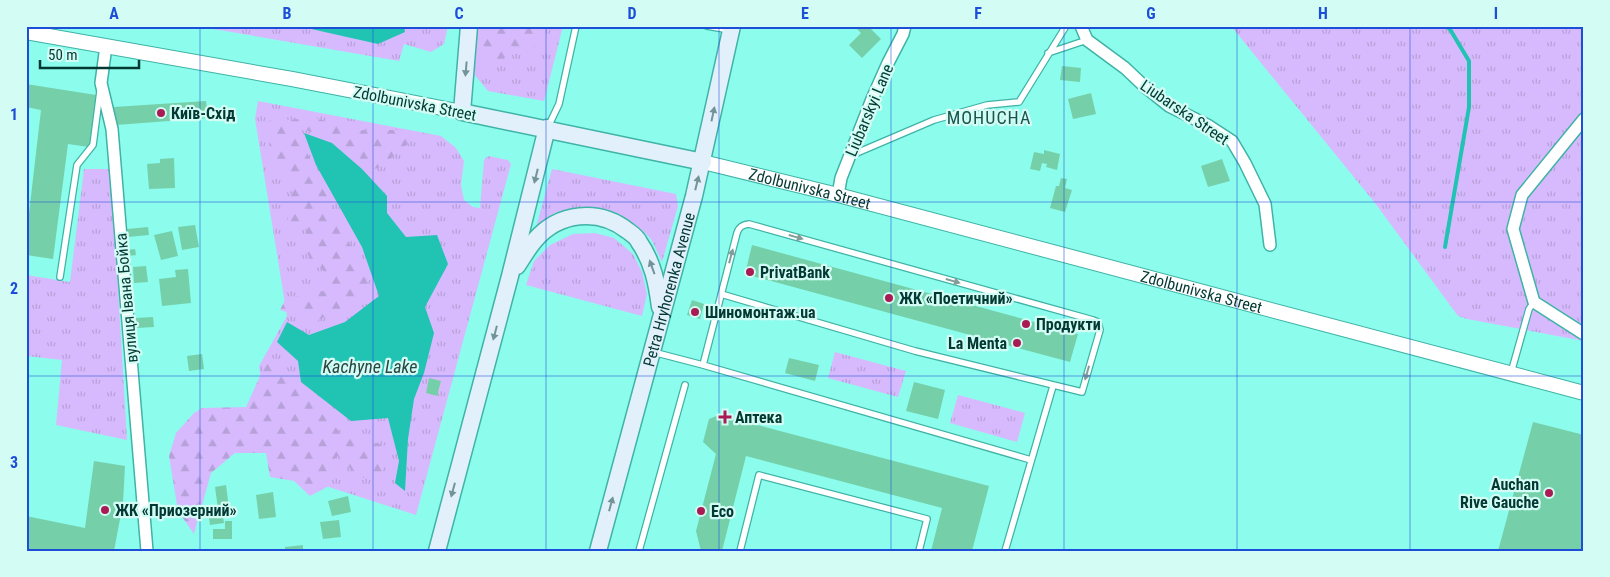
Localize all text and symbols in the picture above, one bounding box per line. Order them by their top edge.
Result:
text: A [109,4,119,23]
text: B [283,4,292,23]
text: C [454,4,464,23]
text: D [627,4,637,23]
text: E [801,4,809,23]
text: F [974,4,982,23]
text: G [1146,4,1156,23]
text: H [1318,4,1328,23]
text: I [1494,4,1498,23]
scale bar [40,38,139,70]
text: 50 m [48,46,78,64]
one-way arrow [462,61,470,77]
street label: Liubarskyi Lane [841,61,897,159]
street label: Liubarska Street [1137,76,1233,149]
street label: Zdolbunivska Street [352,82,478,125]
place label: Київ-Схід [171,104,235,123]
text: 1 [10,105,18,124]
marker: Київ-Схід [155,107,167,119]
one-way arrow [709,107,717,122]
district label: MOHUCHA [947,107,1031,128]
street label: Zdolbunivska Street [747,165,873,213]
one-way arrow [532,168,540,183]
one-way arrow [693,175,701,190]
street label: Petra Hryhorenka Avenue [639,210,699,369]
street label: вулиця Івана Бойка [111,232,142,364]
one-way arrow [789,234,804,242]
one-way arrow [727,248,735,263]
one-way arrow [648,259,656,274]
place label: PrivatBank [760,263,830,282]
marker: PrivatBank [744,266,756,278]
street label: Zdolbunivska Street [1138,267,1264,317]
one-way arrow [945,277,960,285]
text: 2 [10,279,18,298]
place label: ЖК «Поетичний» [899,289,1013,308]
marker: ЖК «Поетичний» [883,292,895,304]
place label: Шиномонтаж.ua [705,303,816,322]
marker: Шиномонтаж.ua [689,306,701,318]
place label: Продукти [1036,315,1101,334]
marker: Продукти [1020,318,1032,330]
one-way arrow [491,326,499,341]
place label: La Menta [948,334,1007,353]
marker: La Menta [1011,337,1023,349]
water label: Kachyne Lake [323,356,417,377]
one-way arrow [1083,365,1091,380]
place label: Аптека [735,408,783,427]
marker: Аптека [719,411,731,423]
text: 3 [10,453,18,472]
place label: Auchan Rive Gauche [1460,475,1539,512]
one-way arrow [449,483,457,498]
marker: Auchan Rive Gauche [1543,487,1555,499]
one-way arrow [607,496,615,511]
place label: ЖК «Приозерний» [115,501,237,520]
place label: Eco [711,502,734,521]
marker: ЖК «Приозерний» [99,504,111,516]
marker: Eco [695,505,707,517]

